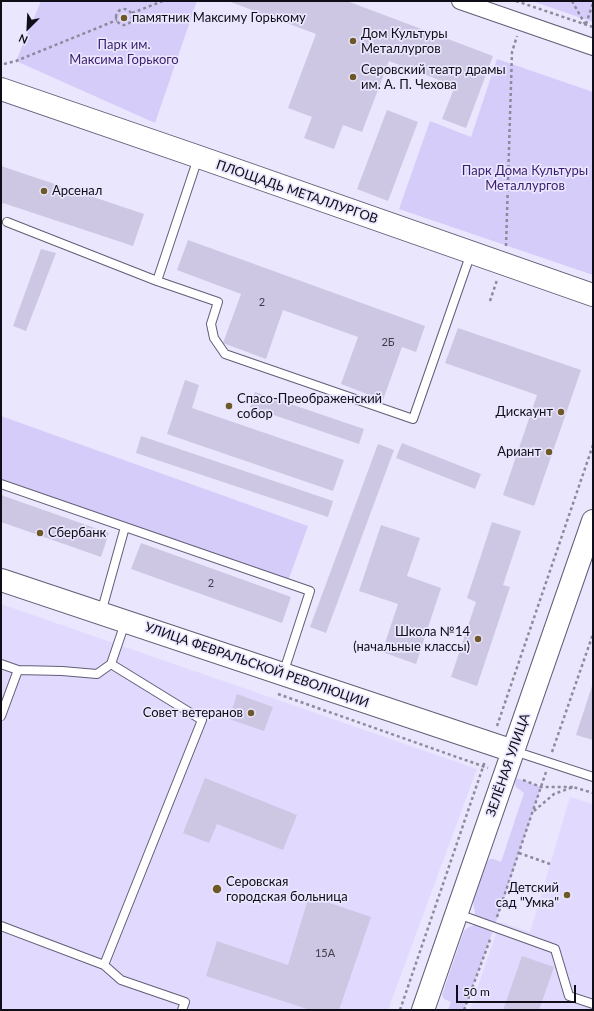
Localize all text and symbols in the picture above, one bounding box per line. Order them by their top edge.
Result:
north arrow [8,8,48,48]
place label: памятник Максиму Горькому [132,10,306,26]
marker: памятник Максиму Горькому [119,13,129,23]
place label: Дом Культуры Металлургов [361,26,448,57]
text: N [16,32,29,47]
marker: Дом Культуры Металлургов [348,36,358,46]
park label: Парк им. Максима Горького [69,37,179,68]
place label: Серовский театр драмы им. А. П. Чехова [361,62,506,93]
marker: Серовский театр драмы им. А. П. Чехова [348,72,358,82]
street label: ПЛОЩАДЬ МЕТАЛЛУРГОВ [214,157,380,227]
park label: Парк Дома Культуры Металлургов [462,163,588,194]
place label: Арсенал [52,183,102,199]
marker: Арсенал [39,186,49,196]
house number: 2 [259,295,265,309]
house number: 2Б [381,335,395,349]
place label: Спасо-Преображенский собор [237,391,382,422]
marker: Спасо-Преображенский собор [224,401,234,411]
place label: Дискаунт [496,404,553,420]
marker: Дискаунт [556,407,566,417]
place label: Ариант [497,444,541,460]
marker: Ариант [544,447,554,457]
place label: Сбербанк [48,525,106,541]
marker: Сбербанк [35,528,45,538]
house number: 2 [208,576,214,590]
street label: УЛИЦА ФЕВРАЛЬСКОЙ РЕВОЛЮЦИИ [143,619,371,711]
place label: Школа №14 (начальные классы) [353,624,470,655]
marker: Школа №14 (начальные классы) [473,634,483,644]
place label: Совет ветеранов [143,705,243,721]
marker: Совет ветеранов [246,708,256,718]
street label: ЗЕЛЁНАЯ УЛИЦА [483,711,533,819]
place label: Серовская городская больница [226,874,348,905]
place label: Детский сад "Умка" [496,880,559,911]
marker: Серовская городская больница [211,883,223,895]
marker: Детский сад "Умка" [562,890,572,900]
house number: 15А [315,946,335,960]
scale bar [458,977,578,1003]
text: 50 m [463,984,490,999]

